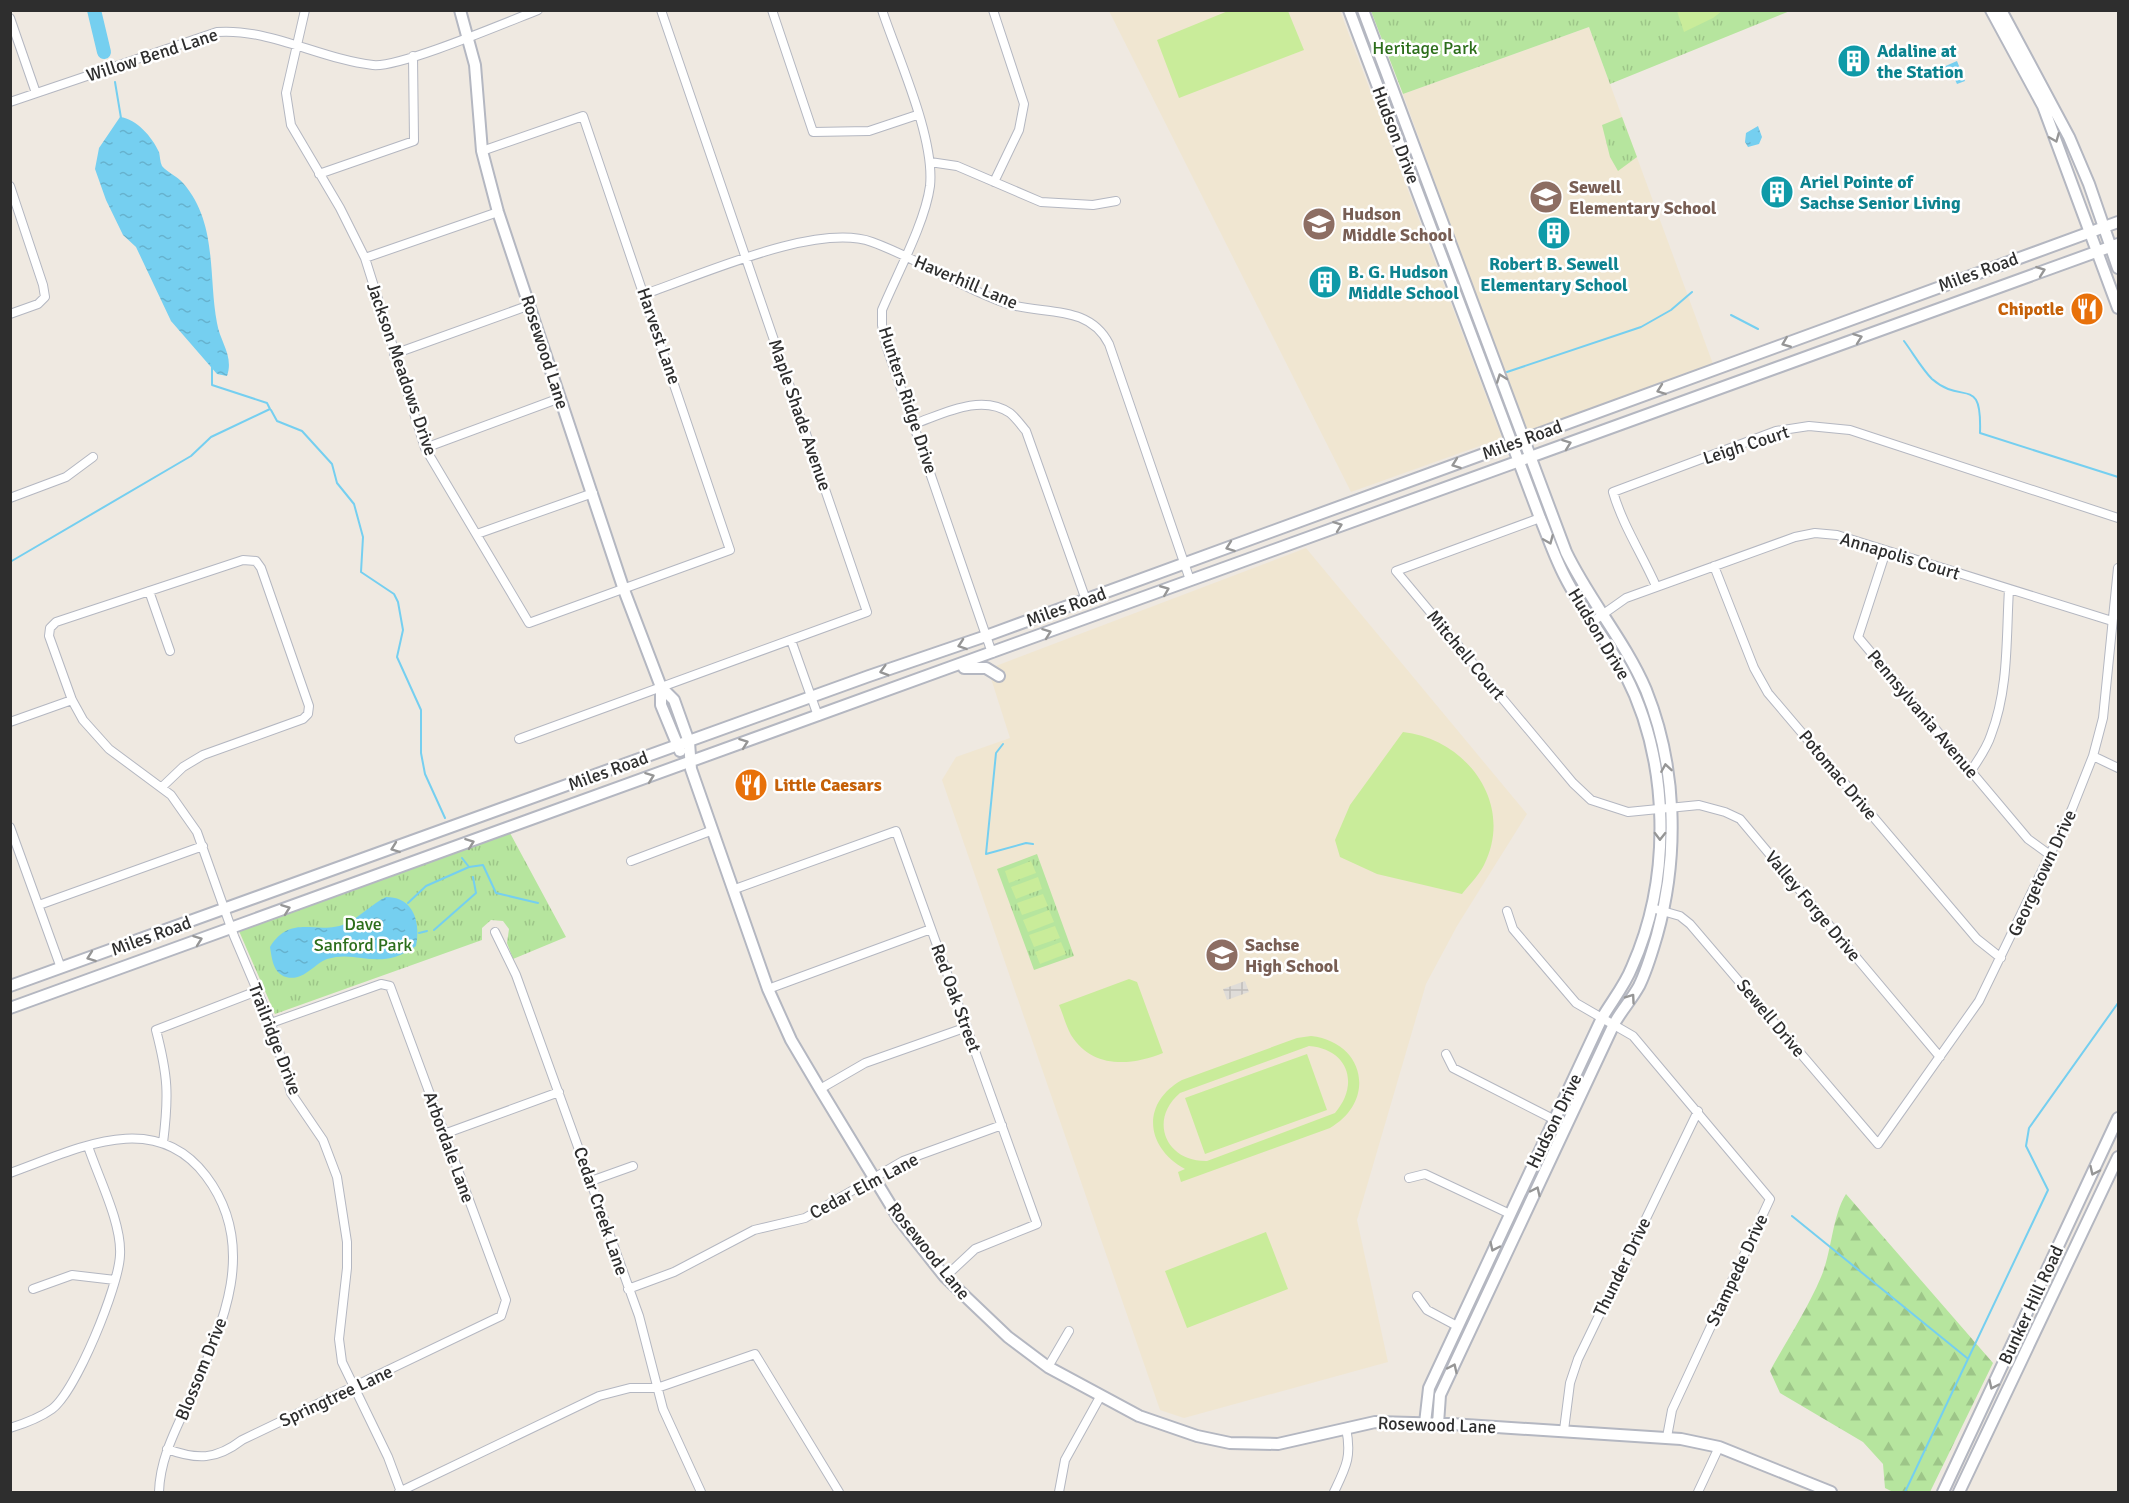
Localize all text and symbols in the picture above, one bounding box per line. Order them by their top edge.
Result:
street label: Willow Bend Lane [83,23,221,87]
park label: Heritage Park [1372,37,1478,59]
place label: Adaline at the Station [1876,40,1964,83]
building icon: Adaline at the Station [1836,43,1872,79]
street label: Hudson Drive [1367,83,1425,187]
one-way arrow [2048,131,2060,142]
place label: Ariel Pointe of Sachse Senior Living [1800,171,1961,214]
building icon: Ariel Pointe of Sachse Senior Living [1759,174,1795,210]
place label: Sewell Elementary School [1569,176,1717,219]
school or university icon: Sewell Elementary School [1528,179,1564,215]
place label: Hudson Middle School [1342,203,1453,246]
school or university icon: Hudson Middle School [1301,206,1337,242]
building icon: Robert B. Sewell Elementary School [1536,215,1572,251]
street label: Miles Road [1935,247,2021,297]
street label: Haverhill Lane [911,250,1021,314]
place label: Robert B. Sewell Elementary School [1480,253,1628,296]
place label: B. G. Hudson Middle School [1348,261,1459,304]
building icon: B. G. Hudson Middle School [1307,264,1343,300]
one-way arrow [2035,265,2046,278]
street label: Jackson Meadows Drive [362,280,442,458]
street label: Harvest Lane [632,285,686,387]
restaurant icon: Chipotle [2069,291,2105,327]
street label: Rosewood Lane [516,292,574,412]
place label: Chipotle [1998,298,2064,320]
street label: Hunters Ridge Drive [874,324,942,476]
one-way arrow [1852,332,1863,345]
street label: Maple Shade Avenue [764,336,836,494]
one-way arrow [1781,336,1792,348]
one-way arrow [1495,373,1508,384]
one-way arrow [1656,383,1667,395]
street label: Miles Road [1479,415,1565,465]
street label: Leigh Court [1700,421,1792,469]
one-way arrow [1562,438,1572,451]
one-way arrow [1451,457,1462,470]
one-way arrow [1332,520,1343,533]
street label: Annapolis Court [1838,527,1962,585]
one-way arrow [1542,534,1554,545]
one-way arrow [1226,539,1236,552]
street label: Miles Road [1023,582,1109,632]
street label: Hudson Drive [1563,584,1635,684]
one-way arrow [1159,585,1170,597]
street label: Mitchell Court [1422,606,1510,704]
one-way arrow [1041,628,1052,641]
one-way arrow [957,637,968,650]
street label: Pennsylvania Avenue [1863,645,1983,783]
one-way arrow [879,664,890,676]
street label: Potomac Drive [1794,726,1882,824]
one-way arrow [738,737,749,750]
street label: Miles Road [565,746,651,796]
one-way arrow [1660,764,1672,773]
restaurant icon: Little Caesars [733,767,769,803]
one-way arrow [644,772,655,784]
place label: Little Caesars [774,774,882,796]
street label: Georgetown Drive [2003,806,2081,940]
one-way arrow [1654,831,1666,840]
one-way arrow [464,837,475,850]
one-way arrow [390,840,401,853]
street label: Valley Forge Drive [1760,846,1866,966]
one-way arrow [281,903,291,916]
street label: Miles Road [108,911,194,961]
park label: Dave Sanford Park [314,913,412,956]
place label: Sachse High School [1245,934,1339,977]
one-way arrow [192,935,203,947]
school or university icon: Sachse High School [1204,937,1240,973]
street label: Red Oak Street [926,941,986,1055]
one-way arrow [86,950,97,963]
street label: Sewell Drive [1732,974,1810,1062]
street label: Trailridge Drive [244,980,306,1098]
one-way arrow [1624,993,1635,1004]
street label: Hudson Drive [1522,1070,1586,1172]
street label: Arbordale Lane [419,1088,479,1206]
street label: Cedar Creek Lane [569,1144,633,1278]
street label: Cedar Elm Lane [806,1148,922,1224]
one-way arrow [2089,1164,2101,1175]
one-way arrow [1528,1187,1540,1198]
street label: Rosewood Lane [883,1198,975,1304]
street label: Stampede Drive [1701,1210,1773,1330]
street label: Thunder Drive [1589,1214,1655,1320]
one-way arrow [1490,1240,1502,1251]
street label: Bunker Hill Road [1994,1242,2068,1368]
street label: Blossom Drive [170,1314,232,1424]
street label: Springtree Lane [276,1360,396,1432]
one-way arrow [1446,1363,1458,1374]
one-way arrow [1989,1379,2001,1390]
street label: Rosewood Lane [1377,1412,1497,1438]

